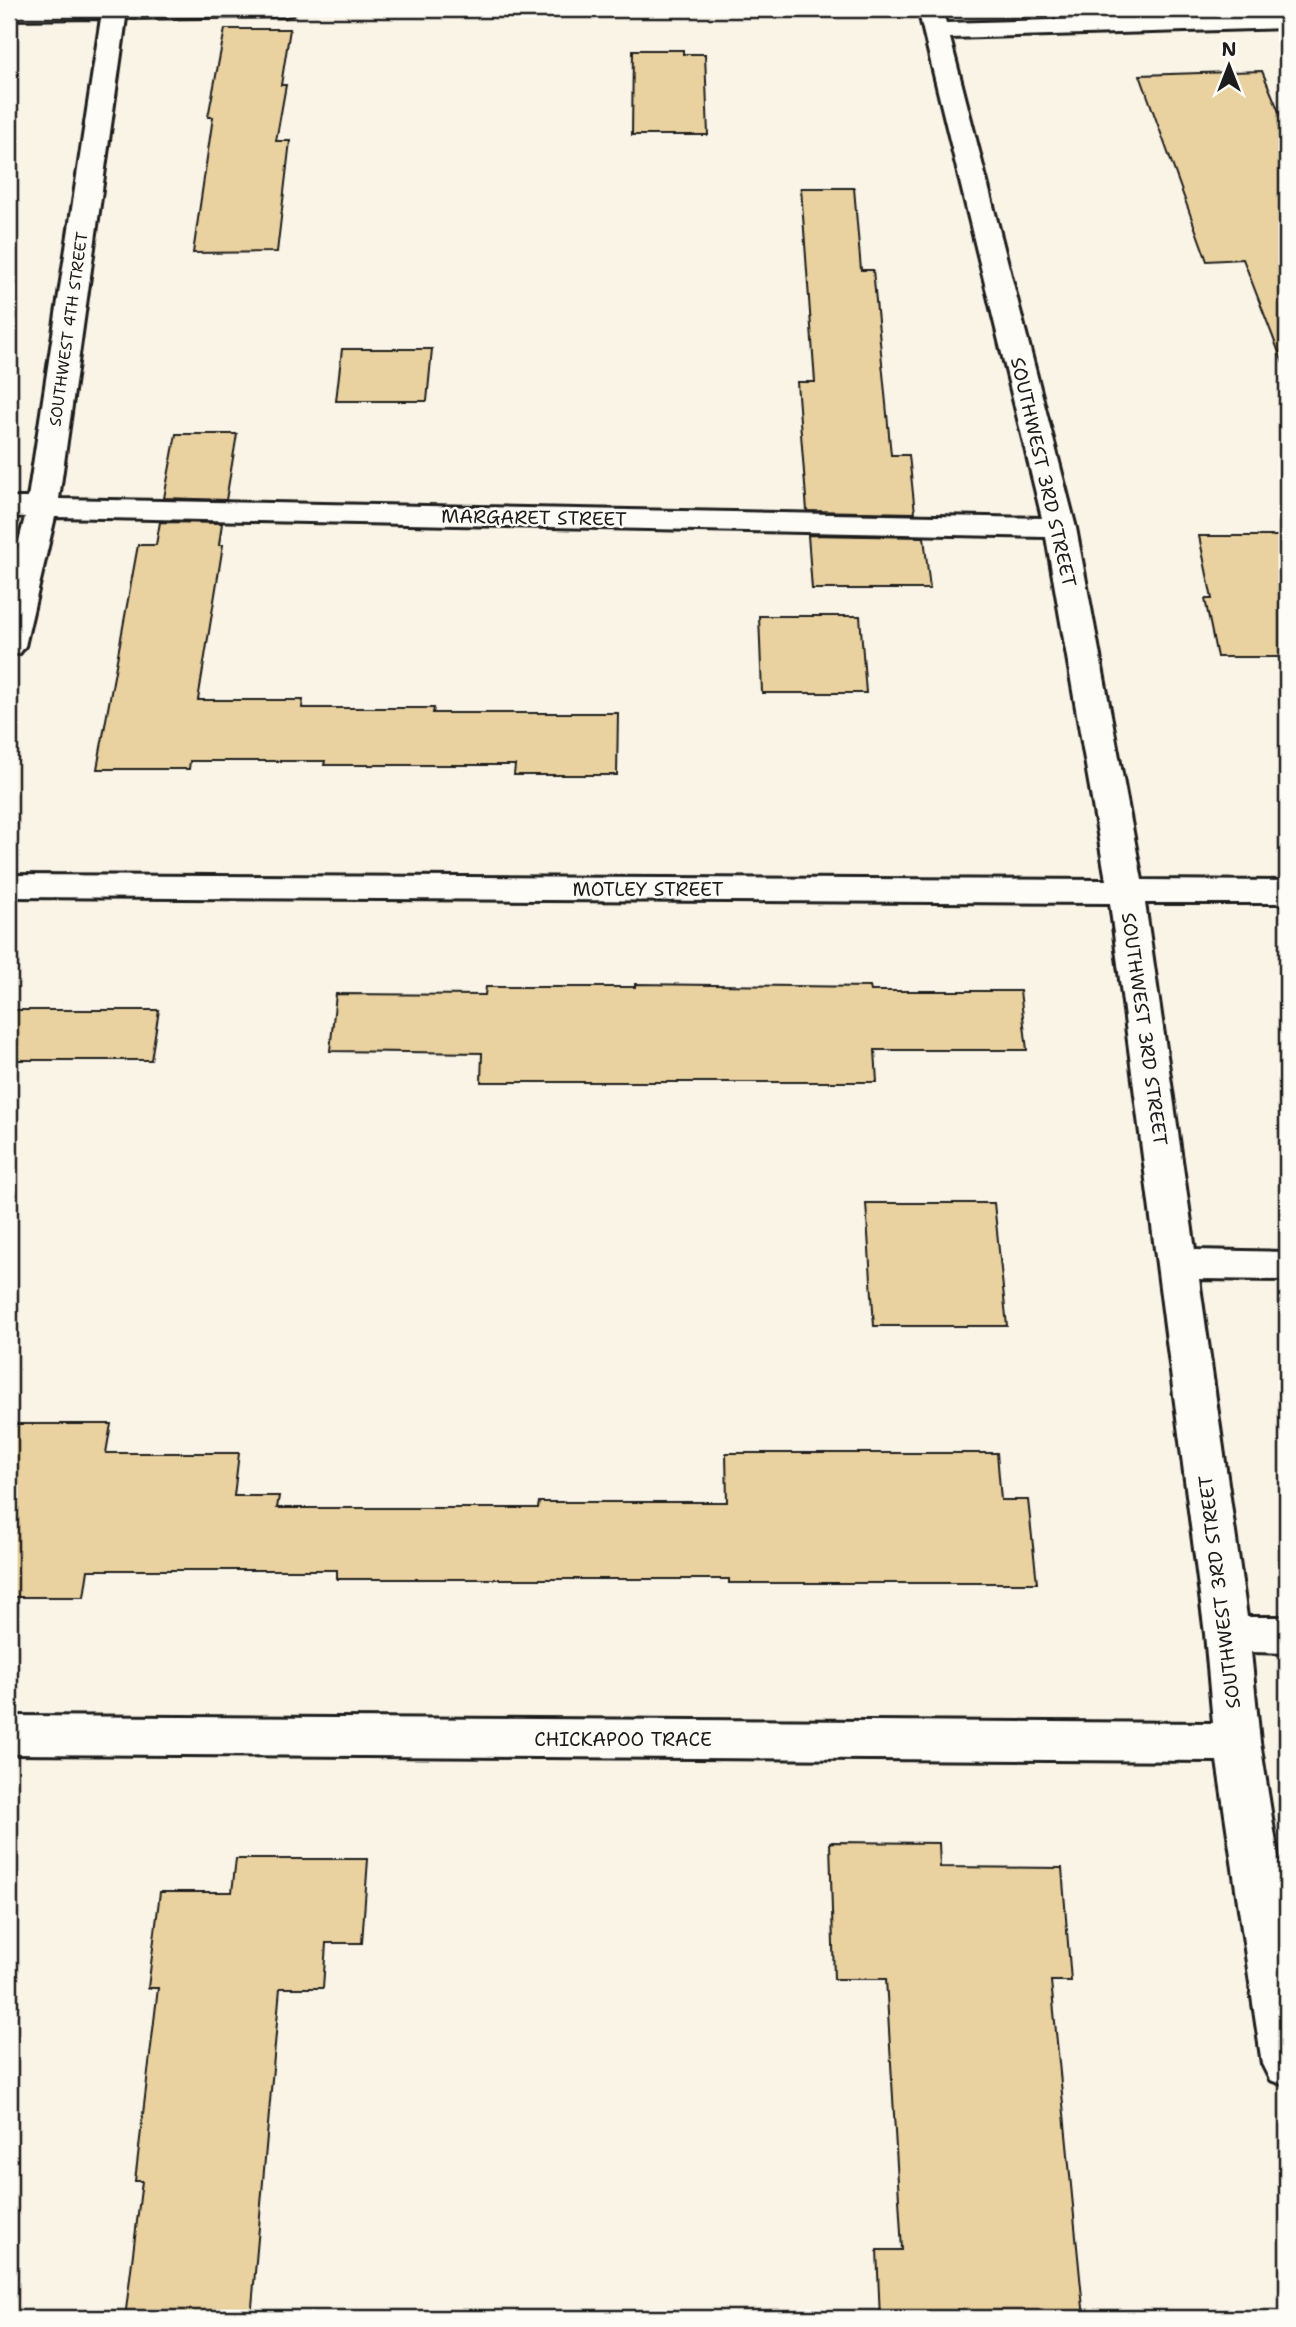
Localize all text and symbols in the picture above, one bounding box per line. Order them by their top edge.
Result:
north arrow [1194,32,1264,102]
text: N [1221,37,1237,62]
street label: SOUTHWEST 4TH STREET [44,230,93,428]
street label: SOUTHWEST 3RD STREET [1005,355,1082,590]
street label: MARGARET STREET [441,503,627,532]
street label: MOTLEY STREET [573,877,724,902]
street label: SOUTHWEST 3RD STREET [1116,911,1173,1147]
street label: SOUTHWEST 3RD STREET [1193,1473,1246,1710]
street label: CHICKAPOO TRACE [534,1727,712,1752]

